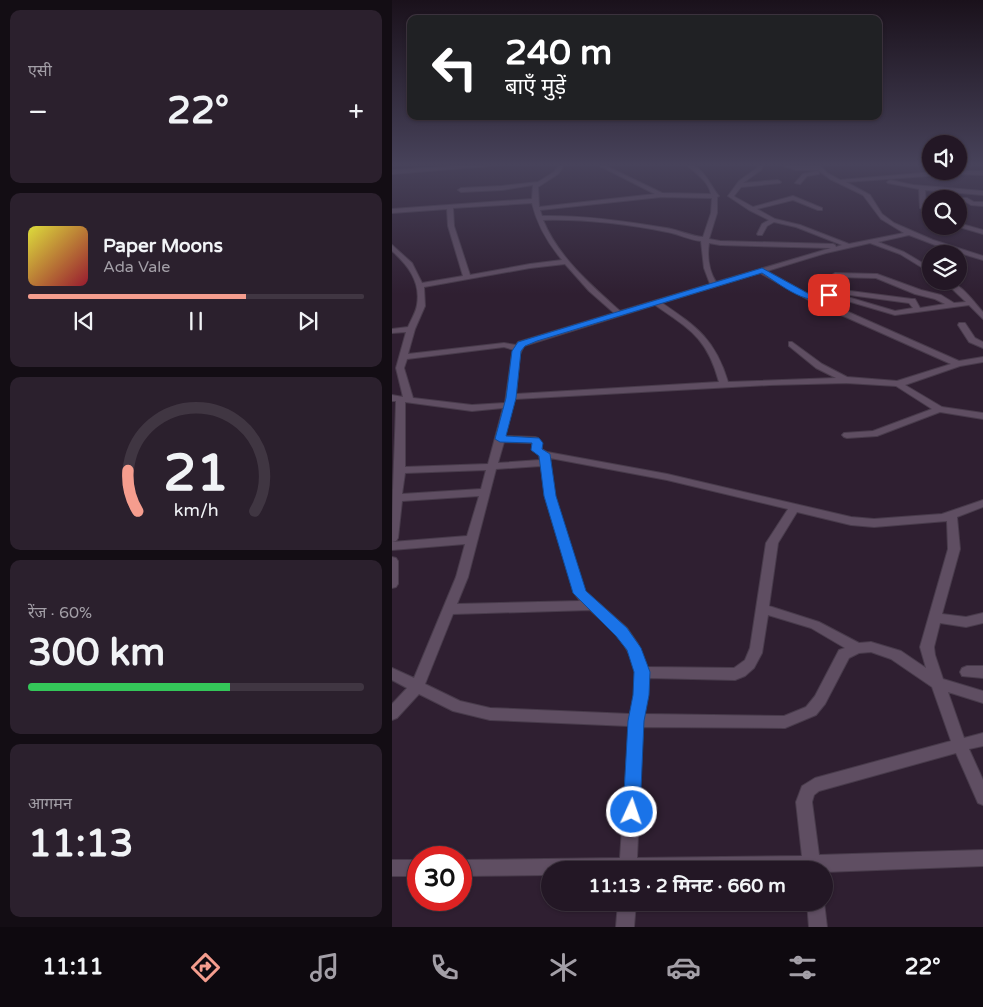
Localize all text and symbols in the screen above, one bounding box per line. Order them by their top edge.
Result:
text: 240 m [505,32,612,74]
icon: left [422,35,487,100]
text: एसी [28,61,52,81]
text: बाएँ मुड़ें [505,74,566,100]
text: 22° [167,88,229,134]
text: − [28,95,48,129]
text: + [348,95,364,129]
map controls [922,135,967,290]
button: sound [922,135,967,180]
button: search [922,190,967,235]
text: Paper Moons [103,235,223,257]
button: layers [922,245,967,290]
text: Ada Vale [103,257,170,277]
pin [808,274,850,316]
icon: arrive [815,281,843,309]
icon: previous [70,307,98,335]
icon: pause [182,307,210,335]
icon: next [294,307,322,335]
text: 21 [163,442,229,505]
text: km/h [174,500,218,521]
text: रेंज · 60% [28,603,92,623]
text: 300 km [28,630,165,676]
position arrow [605,785,657,837]
text: आगमन [28,794,72,814]
text: 11:13 [28,821,133,867]
speed limit sign: 30 [407,846,472,911]
text: 11:13 · 2 मिनट · 660 m [588,875,786,897]
icon: directions [188,950,223,985]
icon: music [307,950,342,985]
icon: phone [427,950,462,985]
icon: climate [546,950,581,985]
icon: car [666,950,701,985]
icon: filters [785,950,820,985]
text: 11:11 [42,954,103,980]
text: 22° [905,954,941,980]

